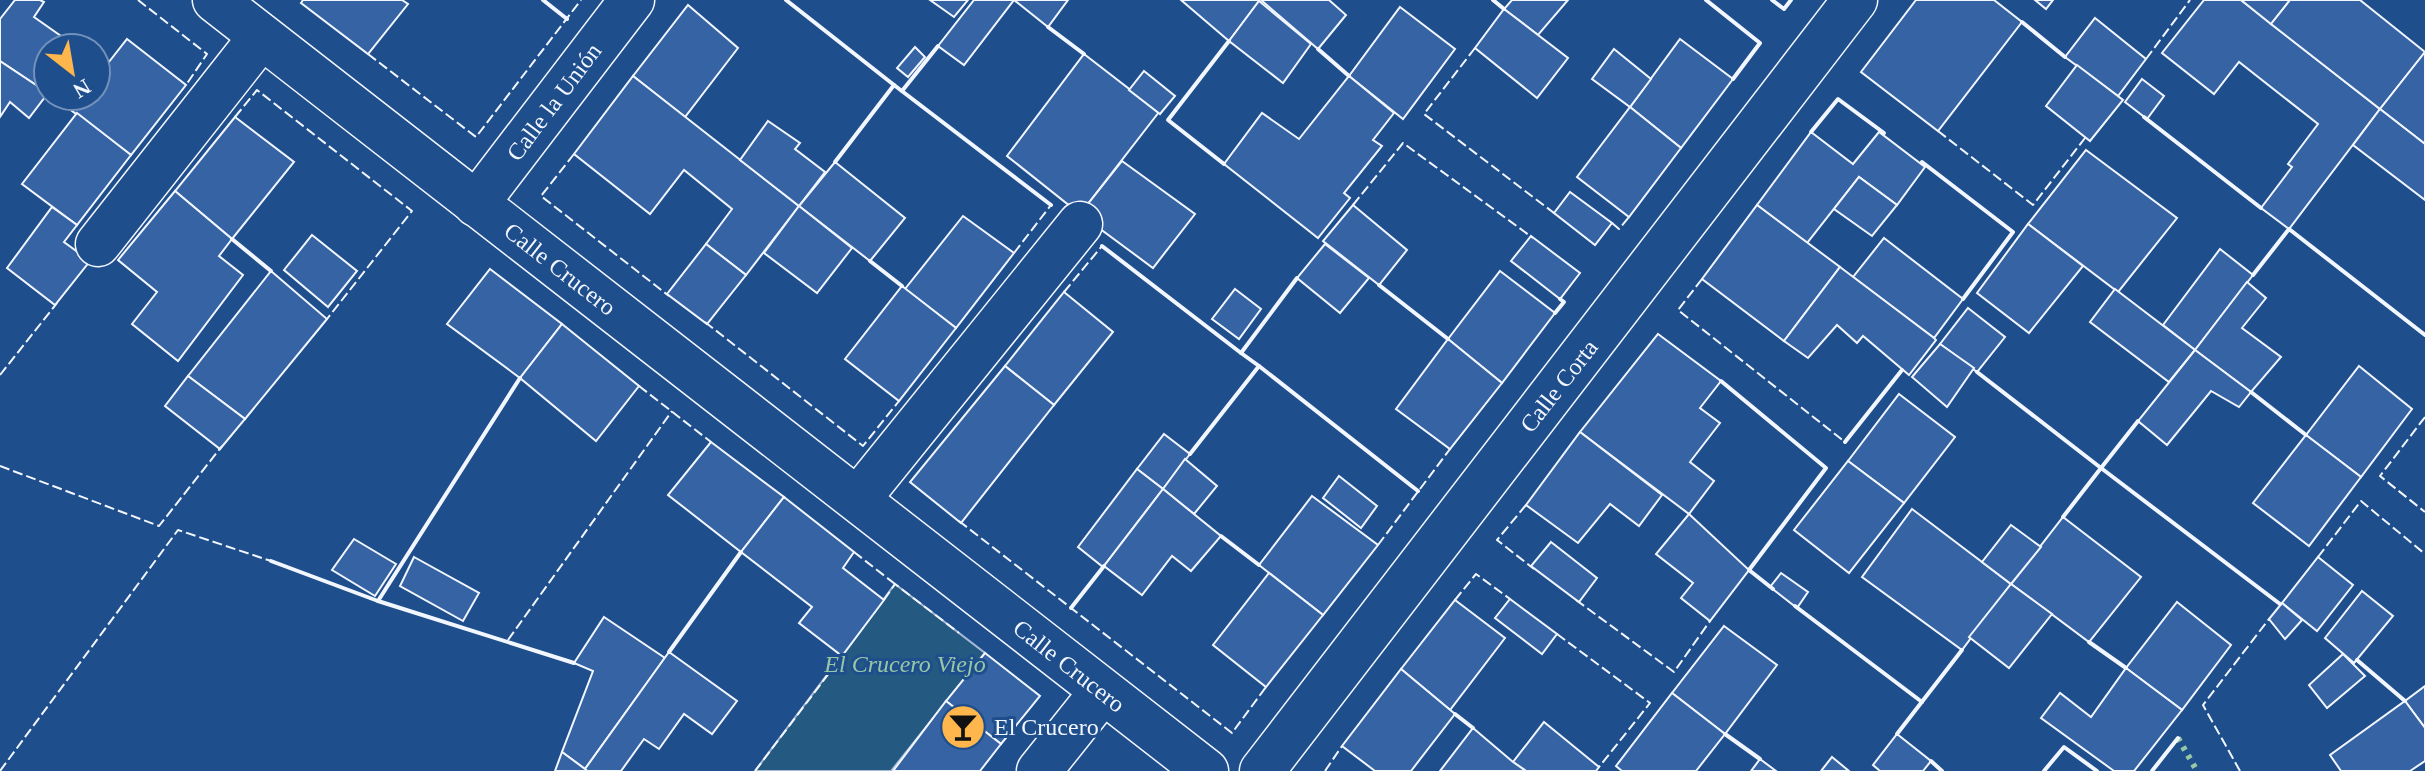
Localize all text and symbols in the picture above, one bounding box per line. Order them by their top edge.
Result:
north arrow [32,32,112,112]
street label: Calle la Unión [502,38,606,166]
text: N [69,74,95,104]
street label: Calle Crucero [499,218,621,320]
street label: Calle Corta [1515,334,1603,437]
street label: Calle Crucero [1008,615,1130,717]
park label: El Crucero Viejo [823,651,986,677]
bar icon: El Crucero [939,703,987,751]
place label: El Crucero [994,714,1099,740]

